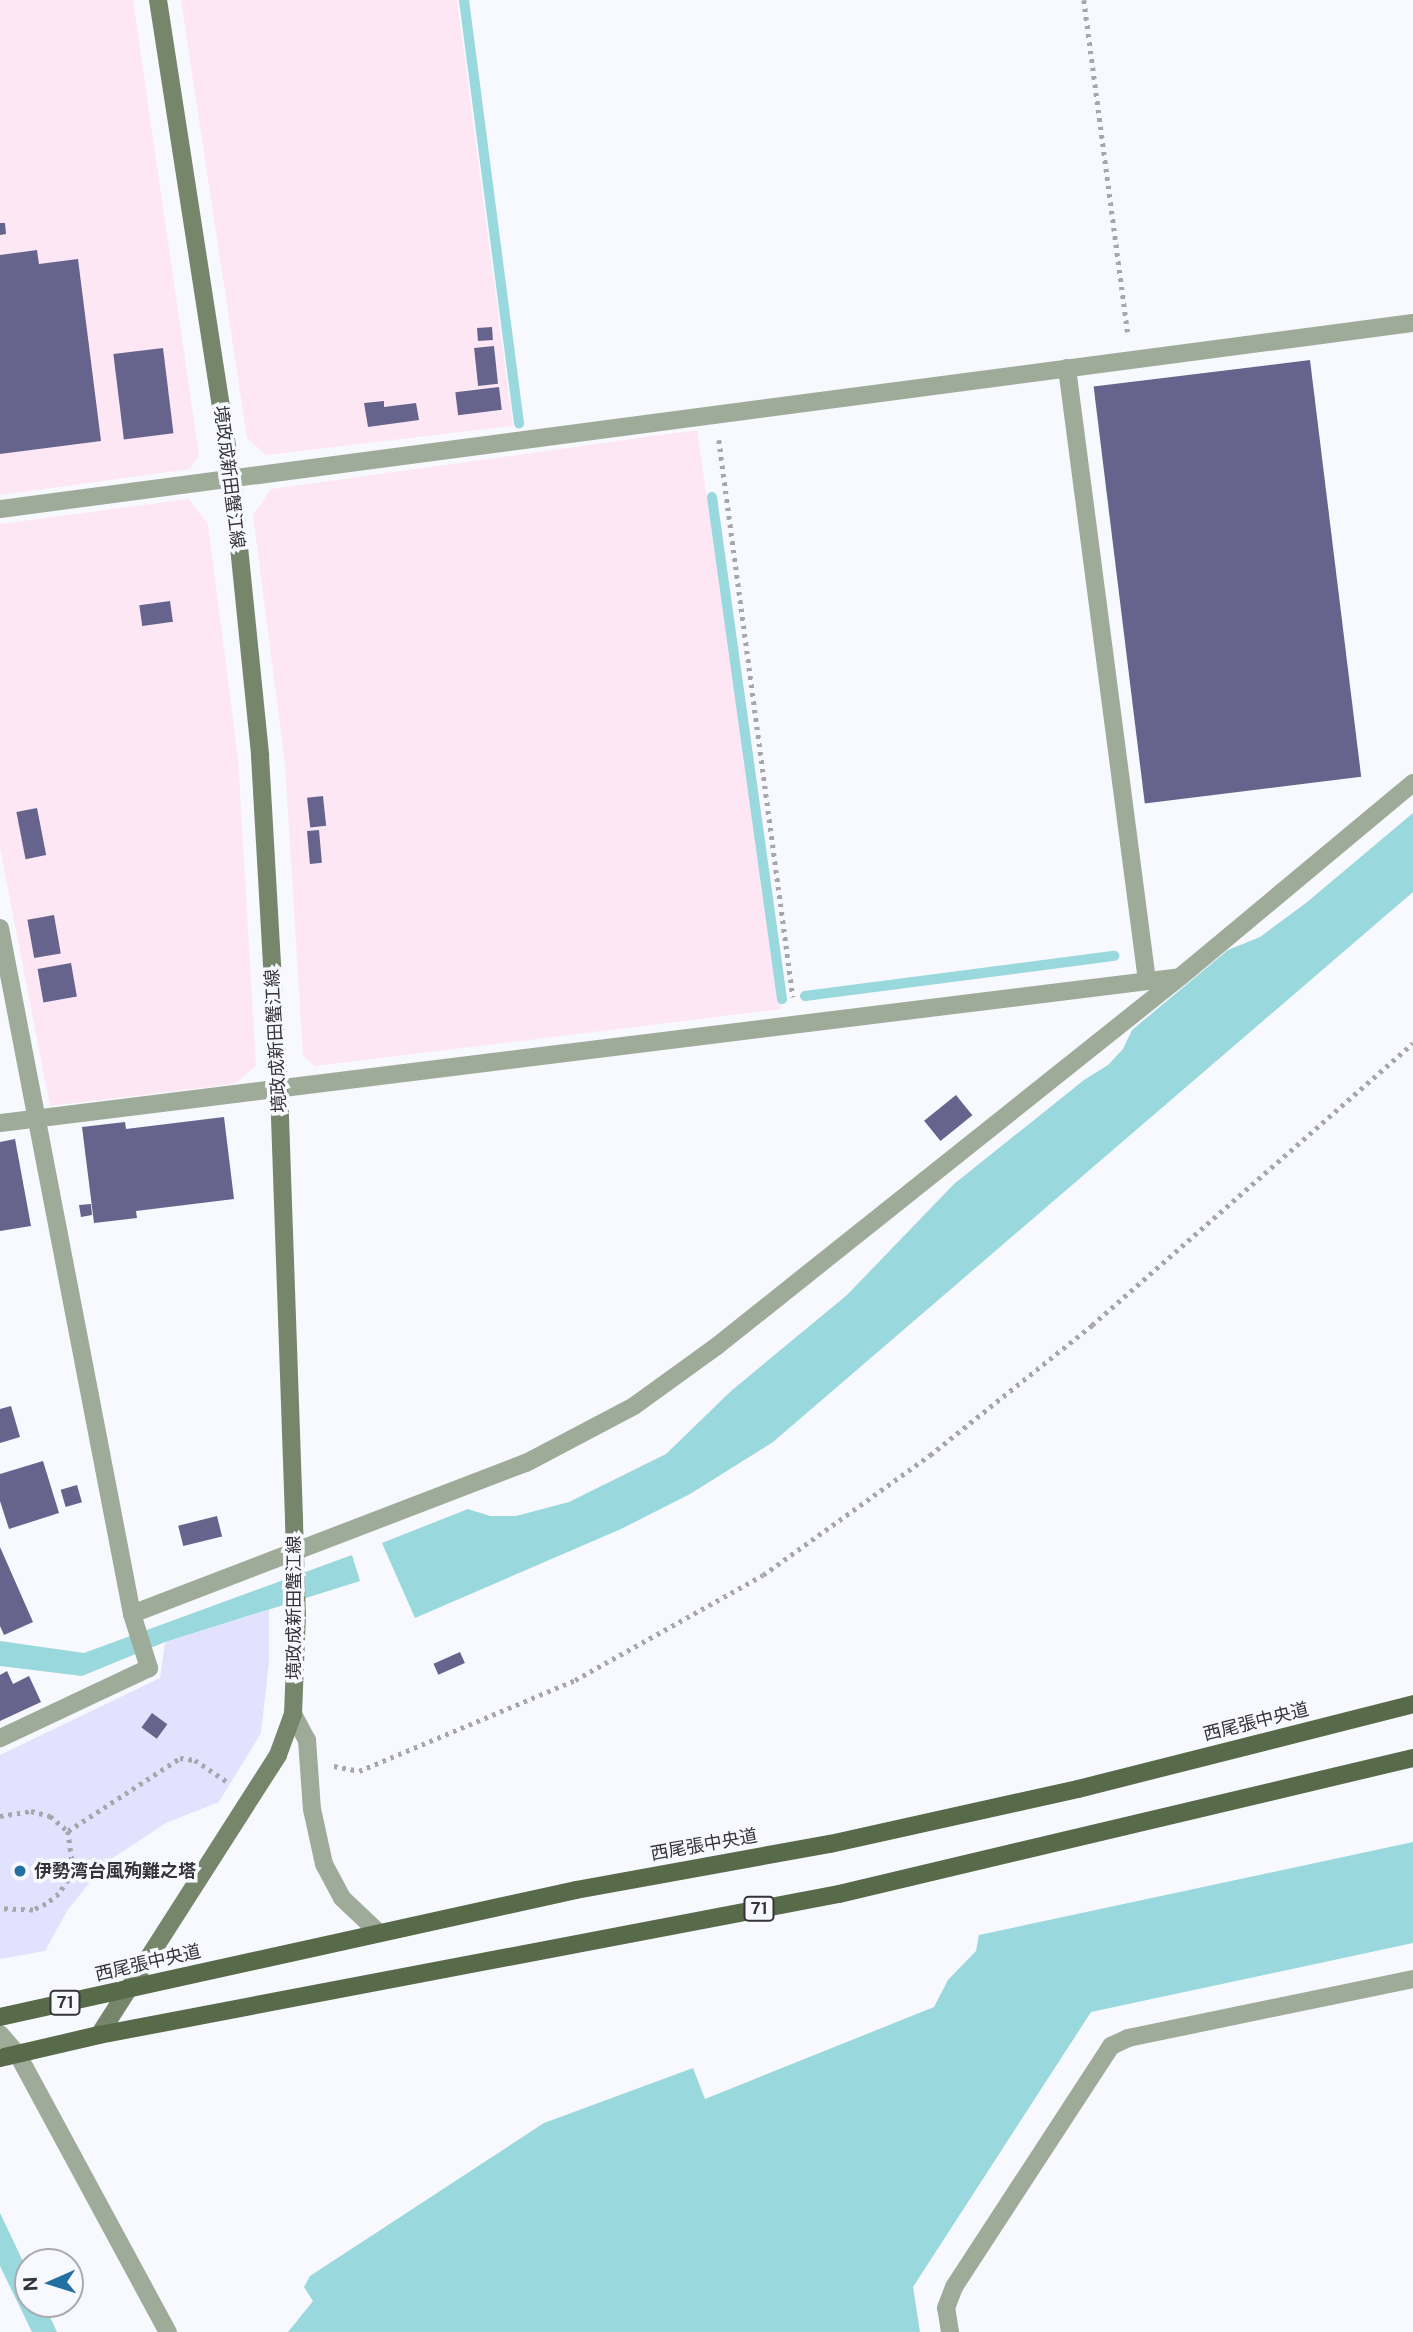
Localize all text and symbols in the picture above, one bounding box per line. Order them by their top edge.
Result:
street label: 境政成新田蟹江線 [210,404,248,550]
street label: 境政成新田蟹江線 [261,969,291,1113]
street label: 境政成新田蟹江線 [283,1536,305,1680]
street label: 西尾張中央道 [1201,1698,1311,1746]
street label: 西尾張中央道 [649,1825,759,1865]
place label: 伊勢湾台風殉難之塔 [34,1860,196,1882]
marker: 伊勢湾台風殉難之塔 [12,1863,28,1879]
road number: 71 [743,1896,775,1922]
street label: 西尾張中央道 [93,1940,203,1986]
road number: 71 [49,1991,81,2016]
north arrow [14,2248,84,2318]
text: N [19,2276,41,2292]

